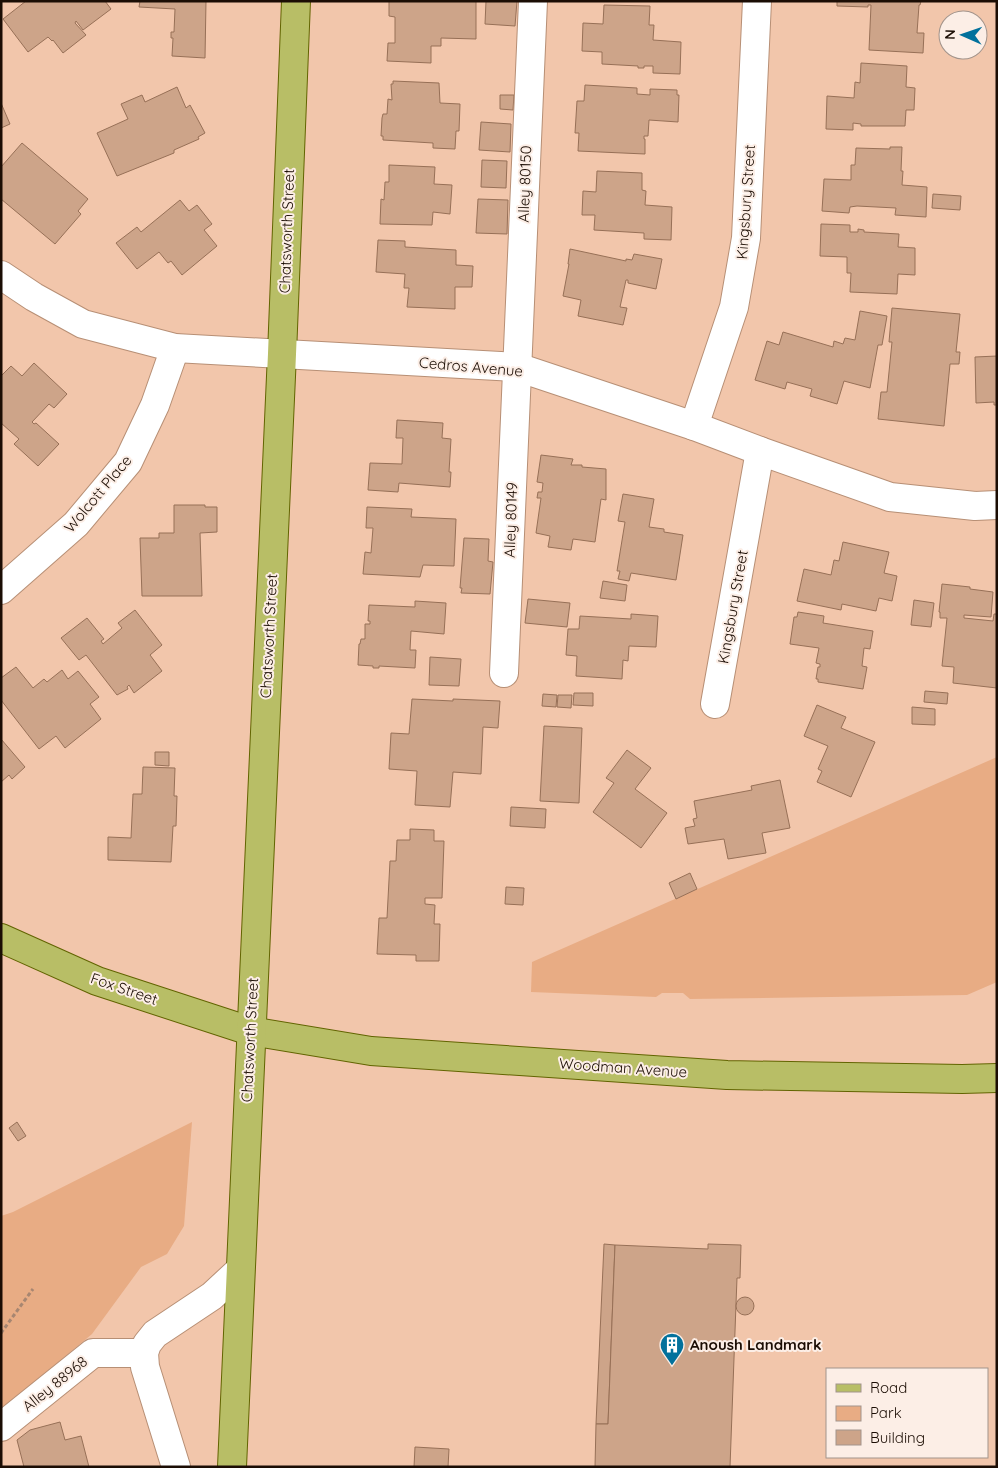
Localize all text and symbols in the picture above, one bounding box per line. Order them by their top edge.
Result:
north arrow [938,10,988,60]
text: N [941,29,959,40]
street label: Kingsbury Street [732,144,759,260]
street label: Alley 80150 [514,145,535,223]
street label: Chatsworth Street [275,168,298,294]
street label: Cedros Avenue [418,352,524,381]
street label: Wolcott Place [60,451,136,536]
street label: Alley 80149 [500,482,521,558]
street label: Kingsbury Street [713,549,752,665]
street label: Chatsworth Street [256,573,281,699]
street label: Fox Street [88,968,160,1009]
street label: Chatsworth Street [237,977,262,1103]
street label: Woodman Avenue [558,1054,688,1081]
building icon: Anoush Landmark [659,1332,685,1366]
place label: Anoush Landmark [690,1335,821,1354]
street label: Alley 88968 [18,1352,91,1416]
legend [826,1368,988,1458]
text: Road [870,1378,907,1397]
text: Park [870,1403,902,1422]
text: Building [870,1428,925,1447]

